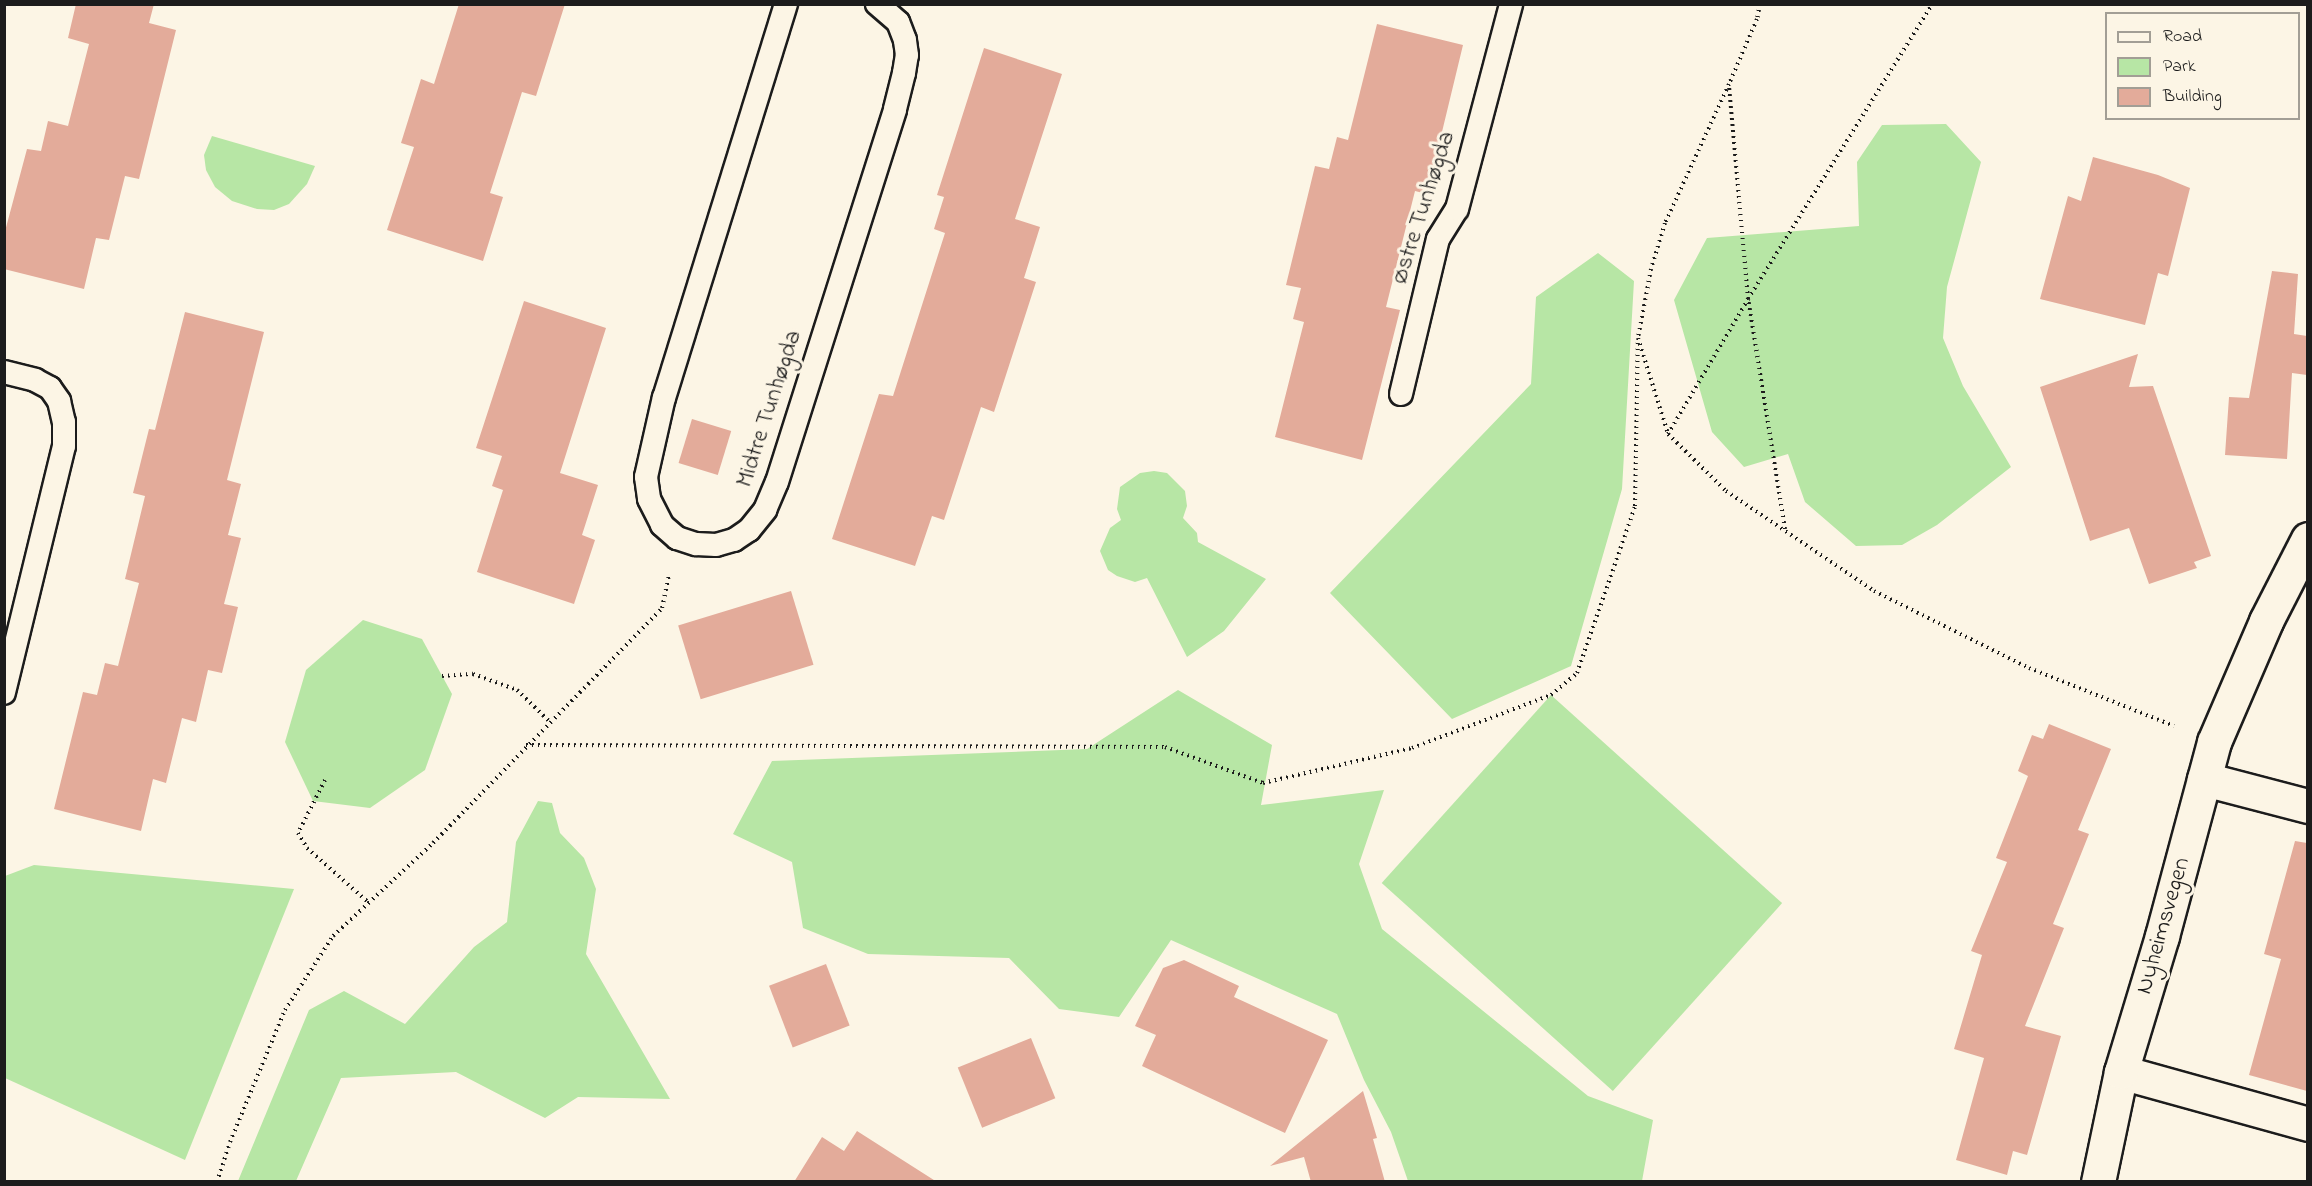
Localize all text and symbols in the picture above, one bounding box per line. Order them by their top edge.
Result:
legend [2105,12,2300,120]
text: Road [2163,24,2202,50]
text: Park [2163,54,2196,80]
text: Building [2163,84,2222,110]
street label: Østre Tunhøgda [1386,128,1462,288]
street label: Midtre Tunhøgda [731,327,809,491]
street label: Nyheimsvegen [2131,854,2197,998]

